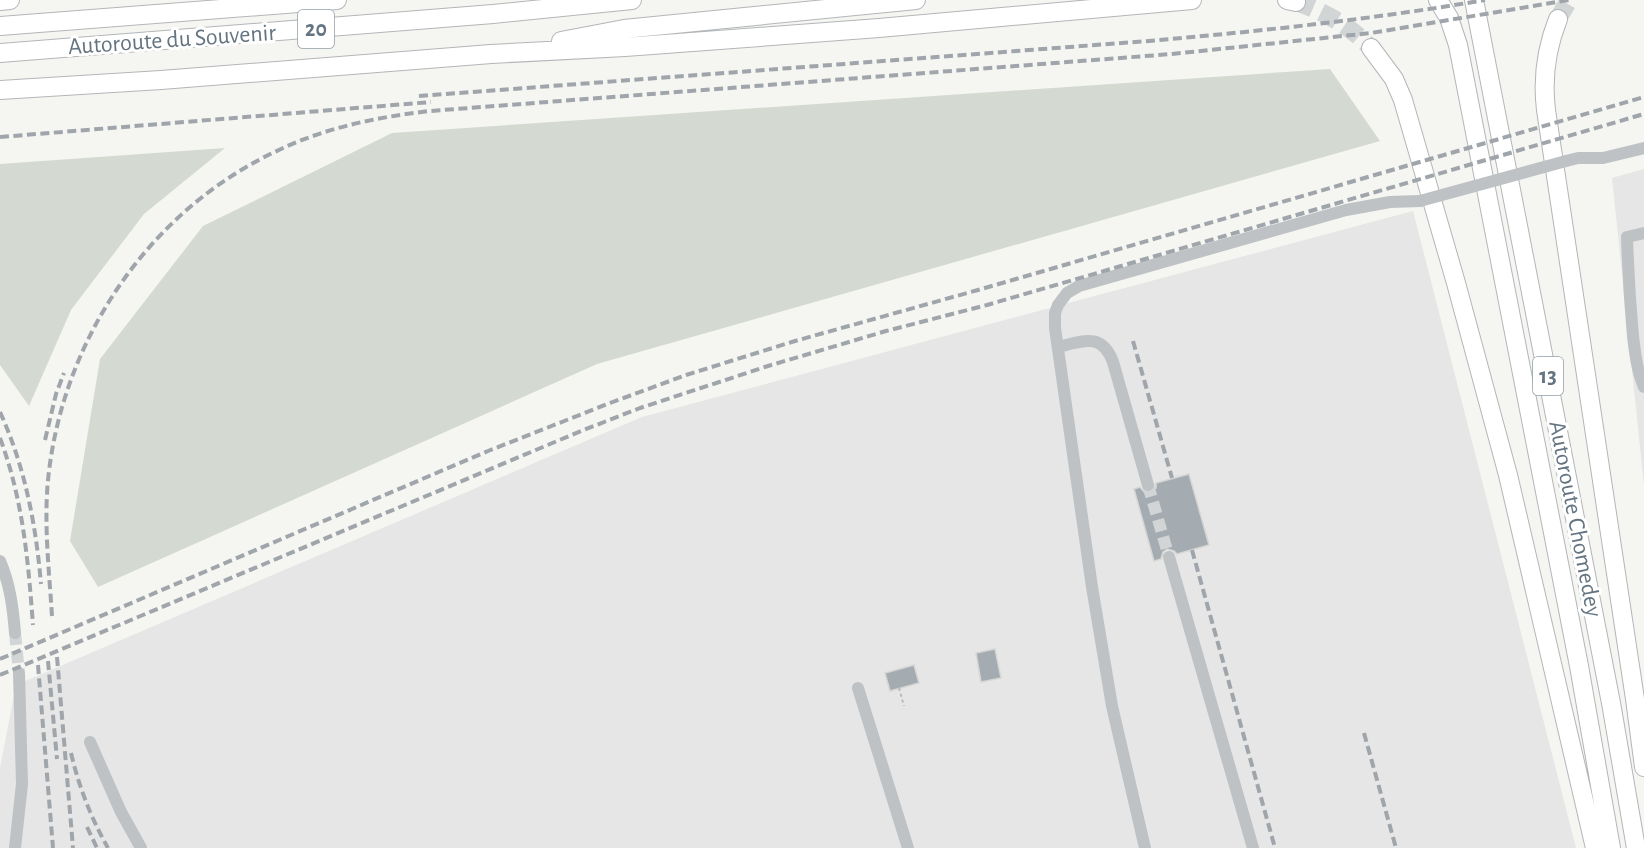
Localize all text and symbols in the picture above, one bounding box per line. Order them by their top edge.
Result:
road number: 20 [298,10,334,48]
street label: Autoroute du Souvenir [67,21,277,59]
road number: 13 [1533,357,1563,395]
street label: Autoroute Chomedey [1544,419,1606,619]

